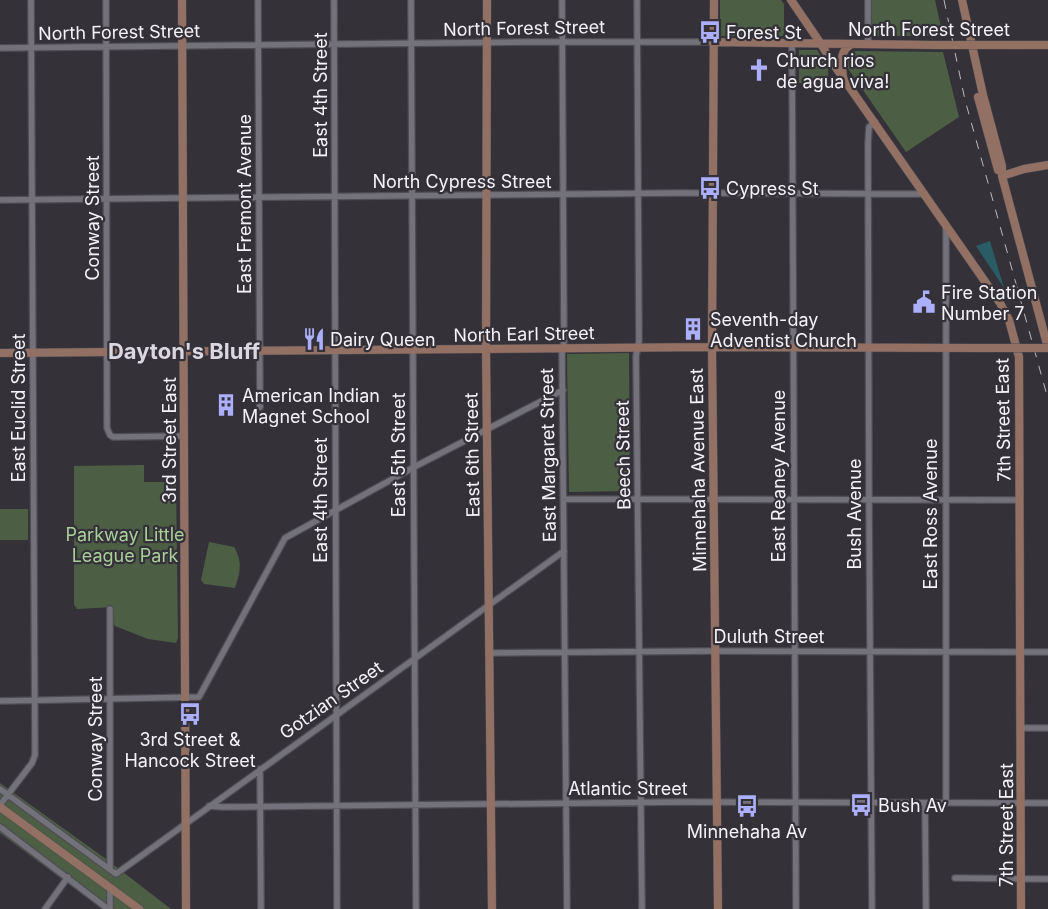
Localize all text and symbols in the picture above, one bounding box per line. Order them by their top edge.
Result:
street label: North Forest Street [443,16,605,40]
bus stop icon: Forest St [697,19,723,45]
street label: North Forest Street [848,19,1010,40]
street label: North Forest Street [38,20,200,44]
place label: Forest St [726,22,802,43]
street label: East 4th Street [310,32,331,158]
place label: Church rios de agua viva! [776,50,889,92]
church icon: Church rios de agua viva! [746,57,772,83]
street label: East Fremont Avenue [234,114,255,294]
street label: Conway Street [82,155,103,281]
street label: North Cypress Street [372,171,552,192]
bus stop icon: Cypress St [697,175,723,201]
place label: Cypress St [726,178,819,199]
place label: Fire Station Number 7 [941,282,1037,324]
public building icon: Fire Station Number 7 [911,289,937,315]
place label: Seventh-day Adventist Church [710,309,857,351]
building icon: Seventh-day Adventist Church [680,316,706,342]
street label: North Earl Street [453,322,595,346]
restaurant icon: Dairy Queen [301,326,327,352]
place label: Dairy Queen [330,329,436,350]
street label: East Euclid Street [8,334,29,482]
district label: Dayton's Bluff [108,338,260,364]
street label: 7th Street East [991,358,1015,482]
street label: East Margaret Street [536,368,560,542]
street label: Minnehaha Avenue East [686,368,710,572]
street label: 3rd Street East [159,377,180,503]
place label: American Indian Magnet School [242,385,380,427]
street label: East Reaney Avenue [768,390,789,562]
building icon: American Indian Magnet School [213,392,239,418]
street label: East 6th Street [460,392,484,518]
street label: East 5th Street [388,393,409,517]
street label: Beech Street [612,400,634,510]
street label: East 4th Street [310,437,331,563]
street label: East Ross Avenue [920,439,941,589]
street label: Bush Avenue [844,459,865,569]
park label: Parkway Little League Park [65,524,185,566]
street label: Duluth Street [713,626,825,647]
street label: Gotzian Street [275,657,387,743]
street label: Conway Street [85,676,106,802]
bus stop icon: 3rd Street & Hancock Street [177,701,203,727]
place label: 3rd Street & Hancock Street [124,729,256,771]
street label: 7th Street East [996,763,1017,887]
street label: Atlantic Street [568,778,688,799]
bus stop icon: Bush Av [848,792,874,818]
bus stop icon: Minnehaha Av [734,793,760,819]
place label: Bush Av [878,795,947,816]
place label: Minnehaha Av [687,821,807,842]

